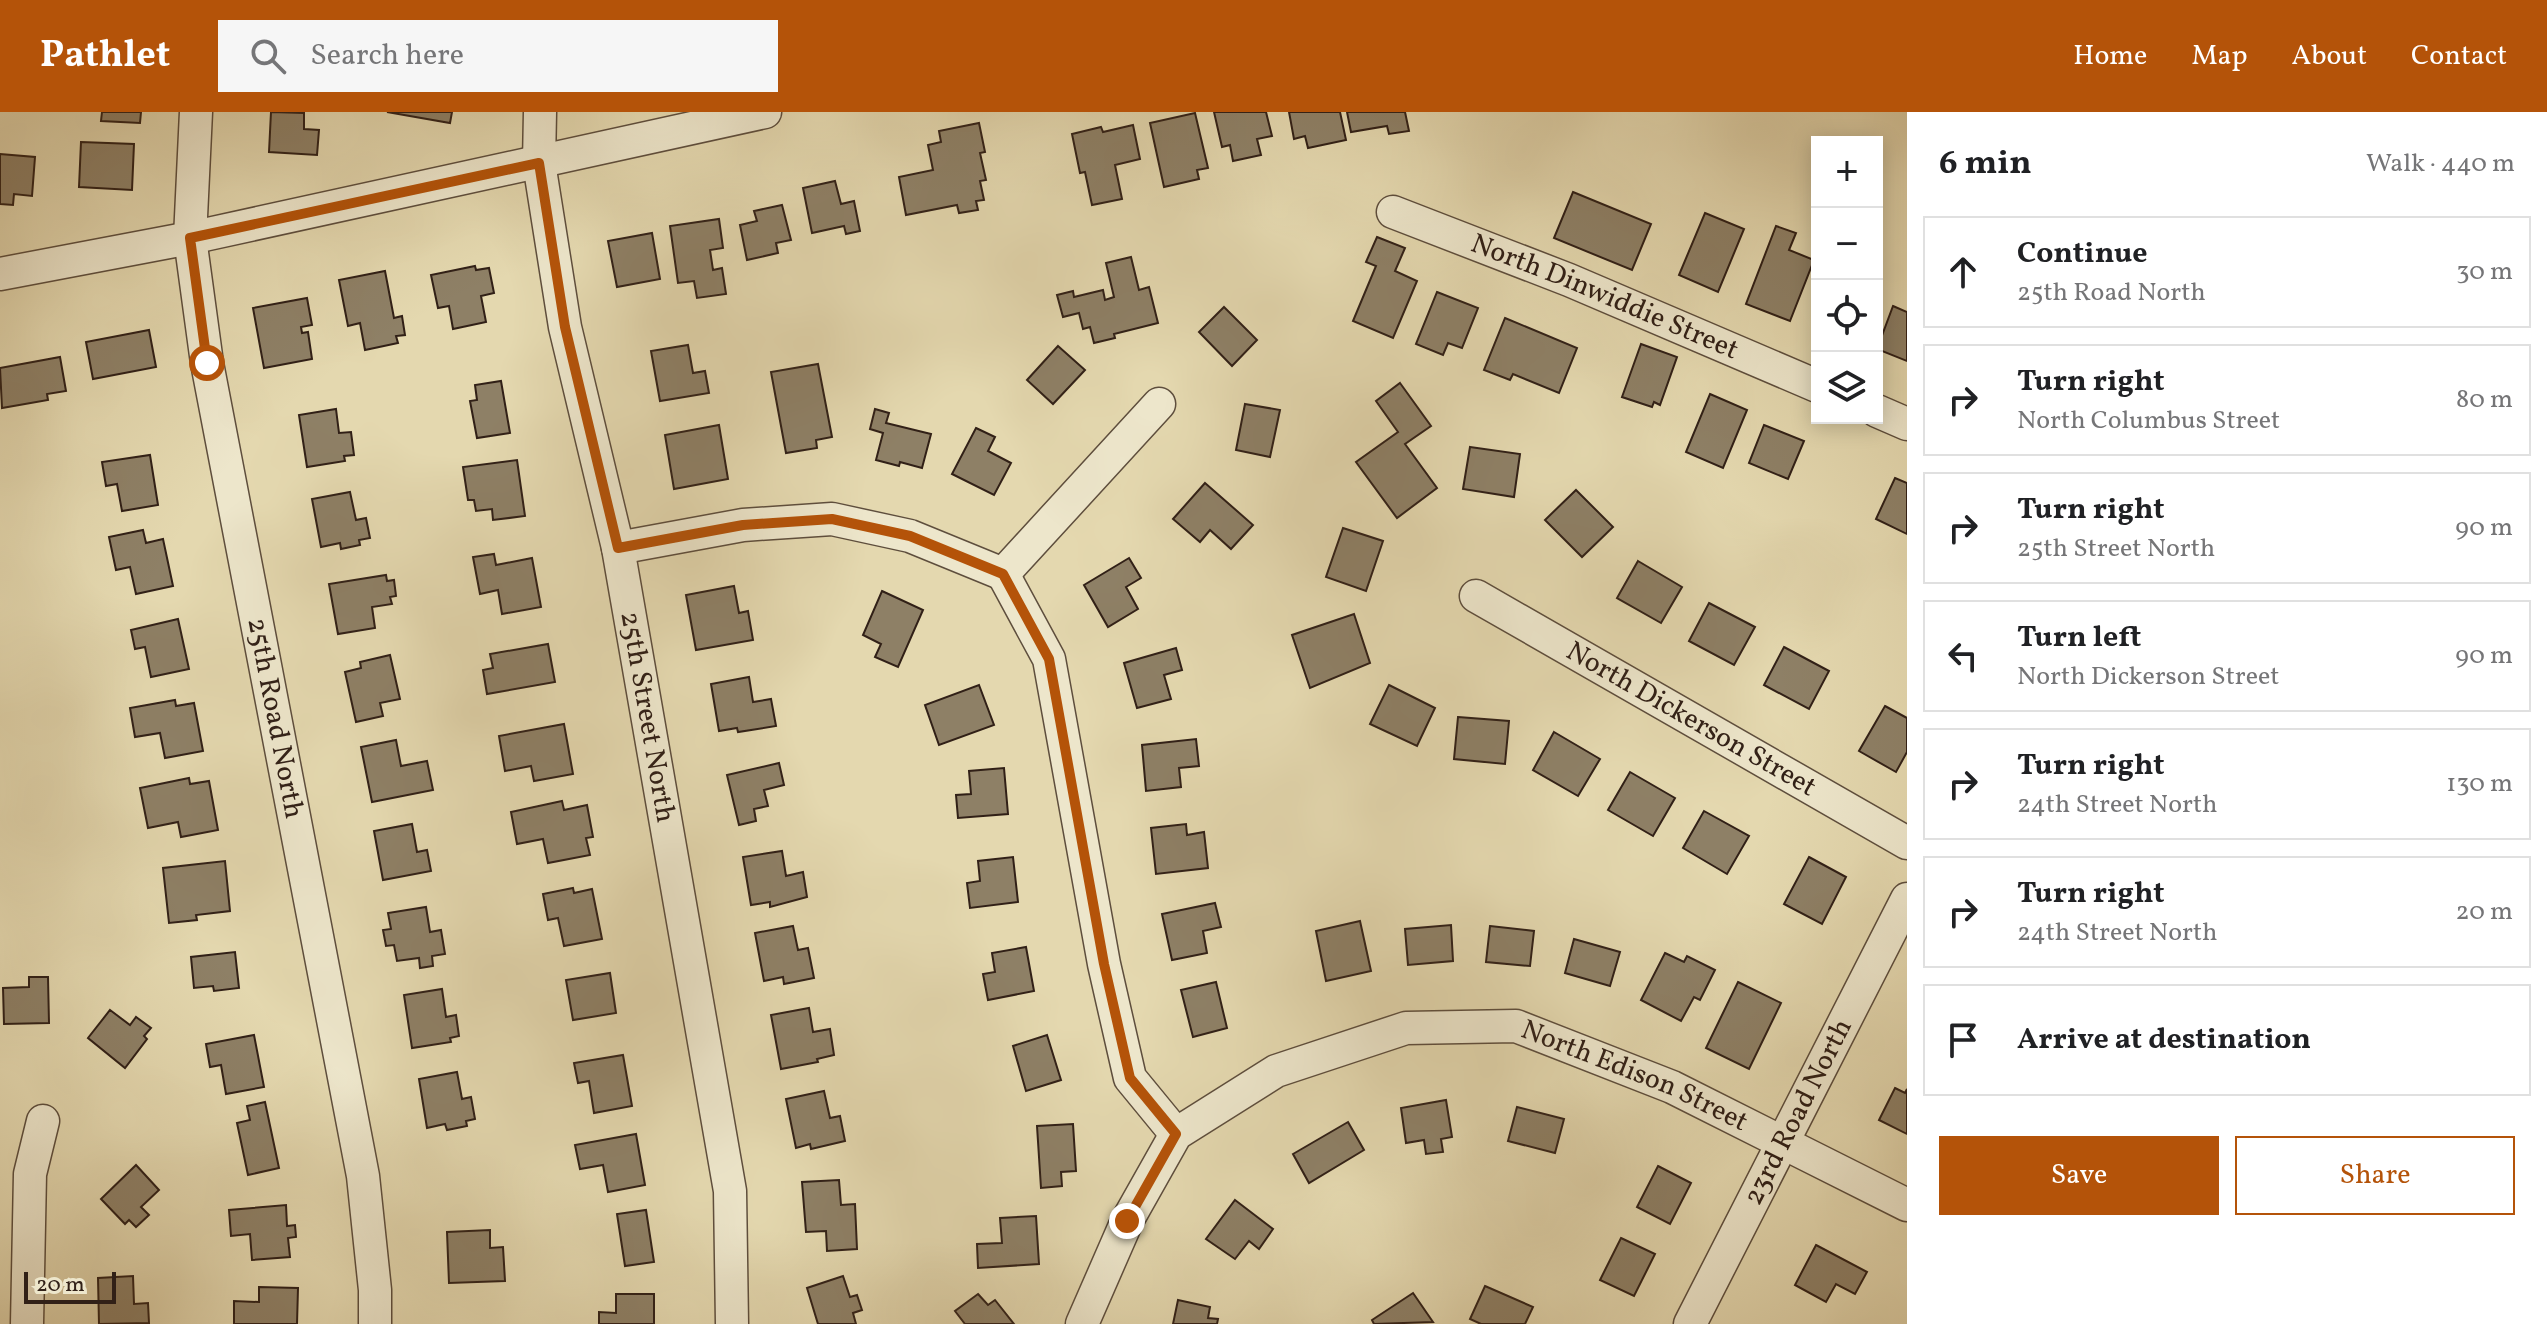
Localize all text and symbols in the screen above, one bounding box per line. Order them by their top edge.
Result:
search box [218,20,778,92]
text: Pathlet [40,30,170,83]
icon: search [246,34,290,78]
text: Search here [310,35,464,77]
text: Home [2073,37,2147,76]
text: Map [2191,37,2247,76]
text: About [2291,37,2367,76]
text: Contact [2411,37,2507,76]
map controls [1811,136,1883,424]
button: + [1811,136,1883,208]
text: 6 min [1939,141,2032,188]
text: Walk · 440 m [2366,146,2515,182]
button: − [1811,208,1883,280]
street label: North Dinwiddie Street [1465,224,1745,370]
text: Continue [2017,233,2148,275]
icon: ahead [1941,250,1985,294]
text: 30 m [2456,254,2513,290]
text: 25th Road North [2017,275,2206,311]
button: locate [1811,280,1883,352]
route start [189,345,225,381]
button: layers [1811,352,1883,424]
text: Turn right [2017,361,2165,403]
icon: right [1941,378,1985,422]
text: 80 m [2456,382,2513,418]
text: North Columbus Street [2017,403,2280,439]
text: Turn right [2017,489,2165,531]
icon: right [1941,506,1985,550]
text: 90 m [2455,510,2513,546]
text: 25th Street North [2017,531,2215,567]
street label: 25th Street North [610,609,685,826]
street label: 25th Road North [237,615,313,822]
text: Turn left [2017,617,2141,659]
street label: North Dickerson Street [1559,632,1824,807]
icon: left [1941,634,1985,678]
text: 90 m [2455,638,2513,674]
text: North Dickerson Street [2017,659,2279,695]
text: Turn right [2017,745,2165,787]
icon: right [1941,762,1985,806]
text: 130 m [2446,766,2513,802]
text: 24th Street North [2017,787,2218,823]
text: Turn right [2017,873,2165,915]
icon: right [1941,890,1985,934]
text: 20 m [2455,894,2513,930]
text: 24th Street North [2017,915,2218,951]
street label: North Edison Street [1515,1010,1755,1142]
street label: 23rd Road North [1734,1012,1862,1212]
icon: arrive [1941,1018,1985,1062]
text: Arrive at destination [2017,1019,2311,1061]
button: Save [1939,1136,2219,1215]
button: Share [2235,1136,2515,1215]
route end [1109,1203,1145,1239]
scale bar [24,1268,116,1304]
text: 20 m [36,1270,85,1301]

